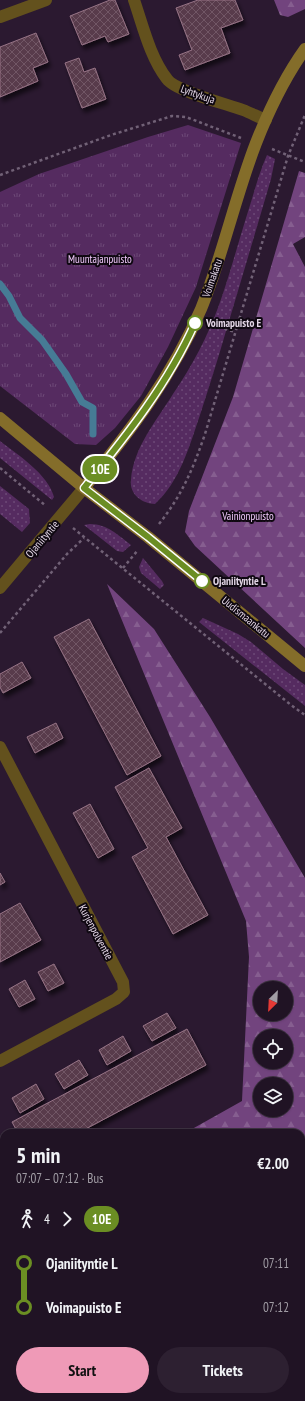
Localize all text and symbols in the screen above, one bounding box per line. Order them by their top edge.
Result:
street label: Lyhtykuja [179,81,217,107]
park label: Muuntajanpuisto [68,252,132,266]
street label: Voimakatu [199,257,225,300]
marker: Voimapuisto E [187,315,203,331]
place label: Voimapuisto E [205,316,262,330]
line badge: 10E [77,456,123,482]
text: 10E [90,460,110,478]
park label: Vainionpuisto [221,509,274,523]
street label: Ojaniityntie [22,517,62,560]
marker: Ojaniityntie L [194,573,210,589]
place label: Ojaniityntie L [213,574,266,588]
street label: Uudismaankatu [219,593,273,641]
street label: Kurjenpolventie [76,902,117,962]
north arrow [253,981,293,1021]
map controls [253,981,293,1117]
button: locate [253,1029,293,1069]
button: layers [253,1077,293,1117]
text: 5 min [16,1141,60,1169]
text: €2.00 [257,1154,289,1173]
text: 07:07 – 07:12 · Bus [16,1170,103,1187]
icon: walk [16,1208,38,1230]
icon: forward [56,1208,78,1230]
text: 10E [92,1210,111,1228]
text: 4 [44,1211,50,1228]
text: Ojaniityntie L [46,1254,118,1273]
text: 07:11 [263,1255,289,1272]
text: Voimapuisto E [46,1298,121,1317]
text: 07:12 [263,1299,289,1316]
button: Start [16,1347,149,1393]
button: Tickets [157,1347,289,1393]

